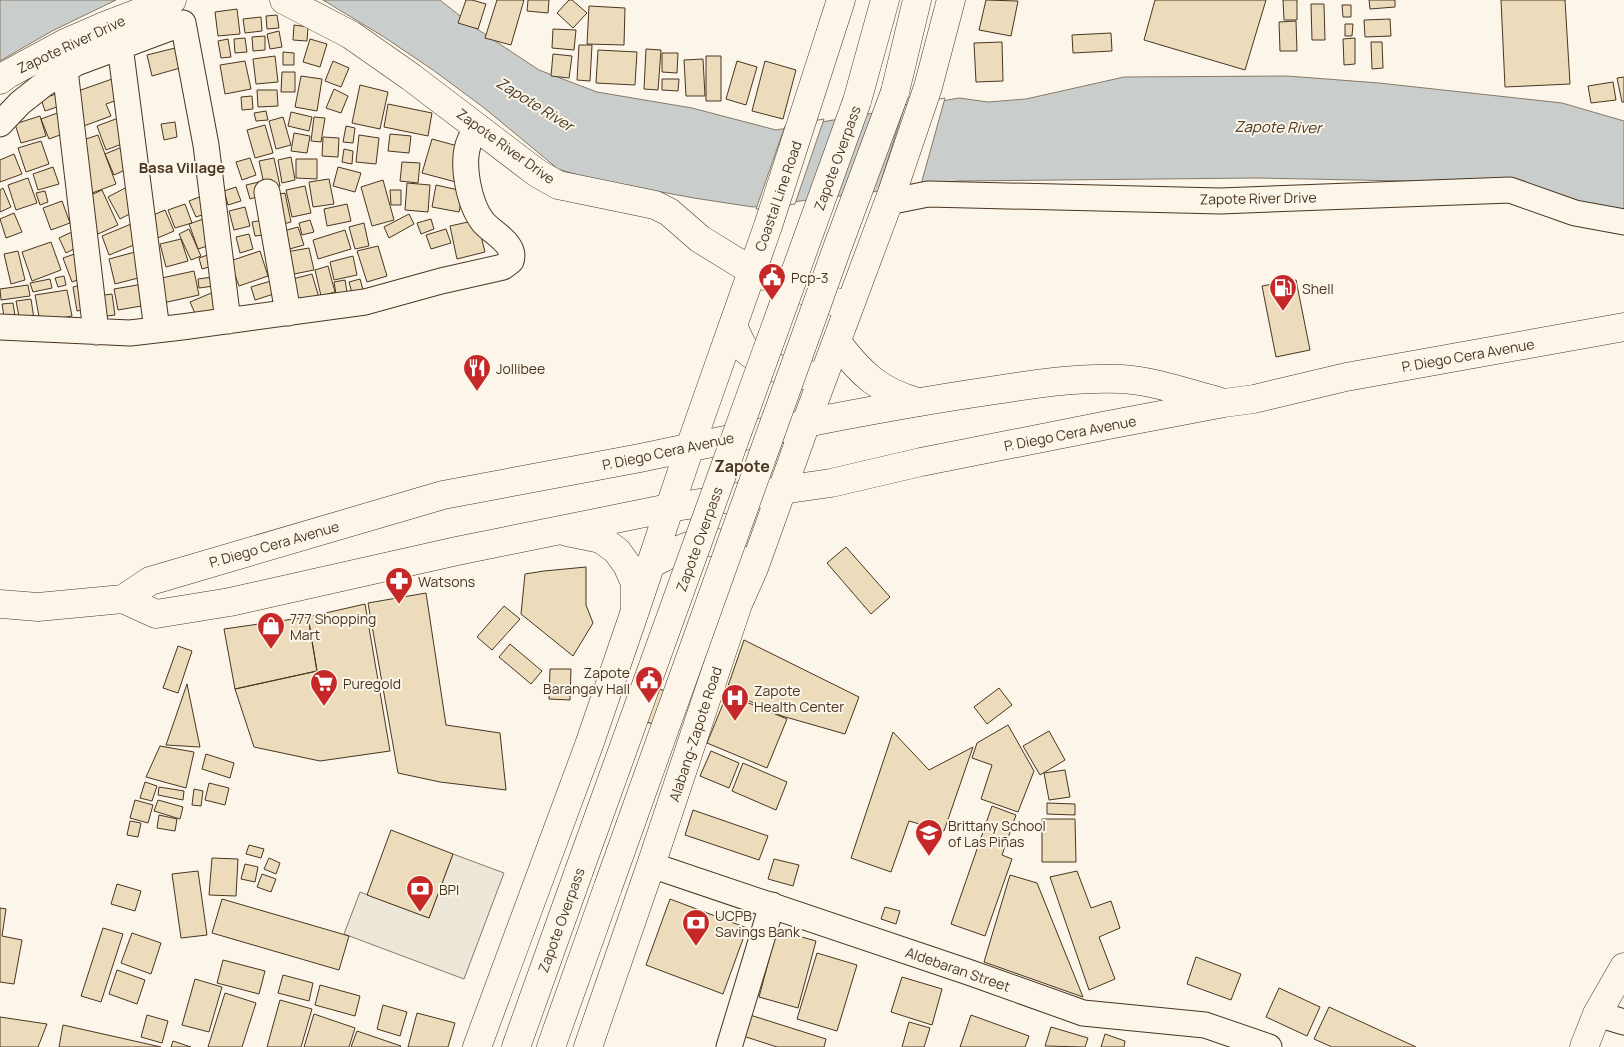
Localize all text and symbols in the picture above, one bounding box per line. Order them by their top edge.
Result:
street label: Zapote River Drive [14,11,128,77]
water label: Zapote River [492,72,580,137]
street label: Zapote Overpass [809,103,865,213]
street label: Zapote River Drive [453,104,559,188]
water label: Zapote River [1234,116,1324,138]
street label: Coastal Line Road [750,138,806,254]
district label: Basa Village [139,157,225,178]
street label: Zapote River Drive [1199,187,1317,209]
public building icon: Pcp-3 [757,262,787,301]
place label: Pcp-3 [791,268,829,287]
fuel station icon: Shell [1268,273,1298,312]
place label: Shell [1302,279,1334,298]
street label: P. Diego Cera Avenue [1400,334,1536,376]
restaurant icon: Jollibee [462,353,492,392]
place label: Jollibee [496,359,545,378]
street label: P. Diego Cera Avenue [1002,411,1138,455]
street label: P. Diego Cera Avenue [600,428,736,474]
district label: Zapote [714,455,770,477]
street label: Zapote Overpass [671,484,727,594]
street label: P. Diego Cera Avenue [207,516,341,572]
pharmacy icon: Watsons [384,566,414,605]
place label: Watsons [418,572,475,591]
place label: 777 Shopping Mart [290,609,376,644]
shop icon: 777 Shopping Mart [256,611,286,650]
place label: Zapote Barangay Hall [543,663,630,698]
street label: Alabang-Zapote Road [664,664,726,804]
public building icon: Zapote Barangay Hall [634,665,664,704]
supermarket icon: Puregold [309,668,339,707]
place label: Puregold [343,674,401,693]
place label: Zapote Health Center [754,681,844,716]
hospital icon: Zapote Health Center [720,683,750,722]
place label: Brittany School of Las Piñas [948,816,1046,851]
school or university icon: Brittany School of Las Piñas [914,818,944,857]
street label: Zapote Overpass [533,865,589,975]
bank icon: BPI [405,874,435,913]
place label: BPI [439,880,459,899]
place label: UCPB Savings Bank [715,906,801,941]
bank icon: UCPB Savings Bank [681,908,711,947]
street label: Aldebaran Street [903,942,1013,996]

